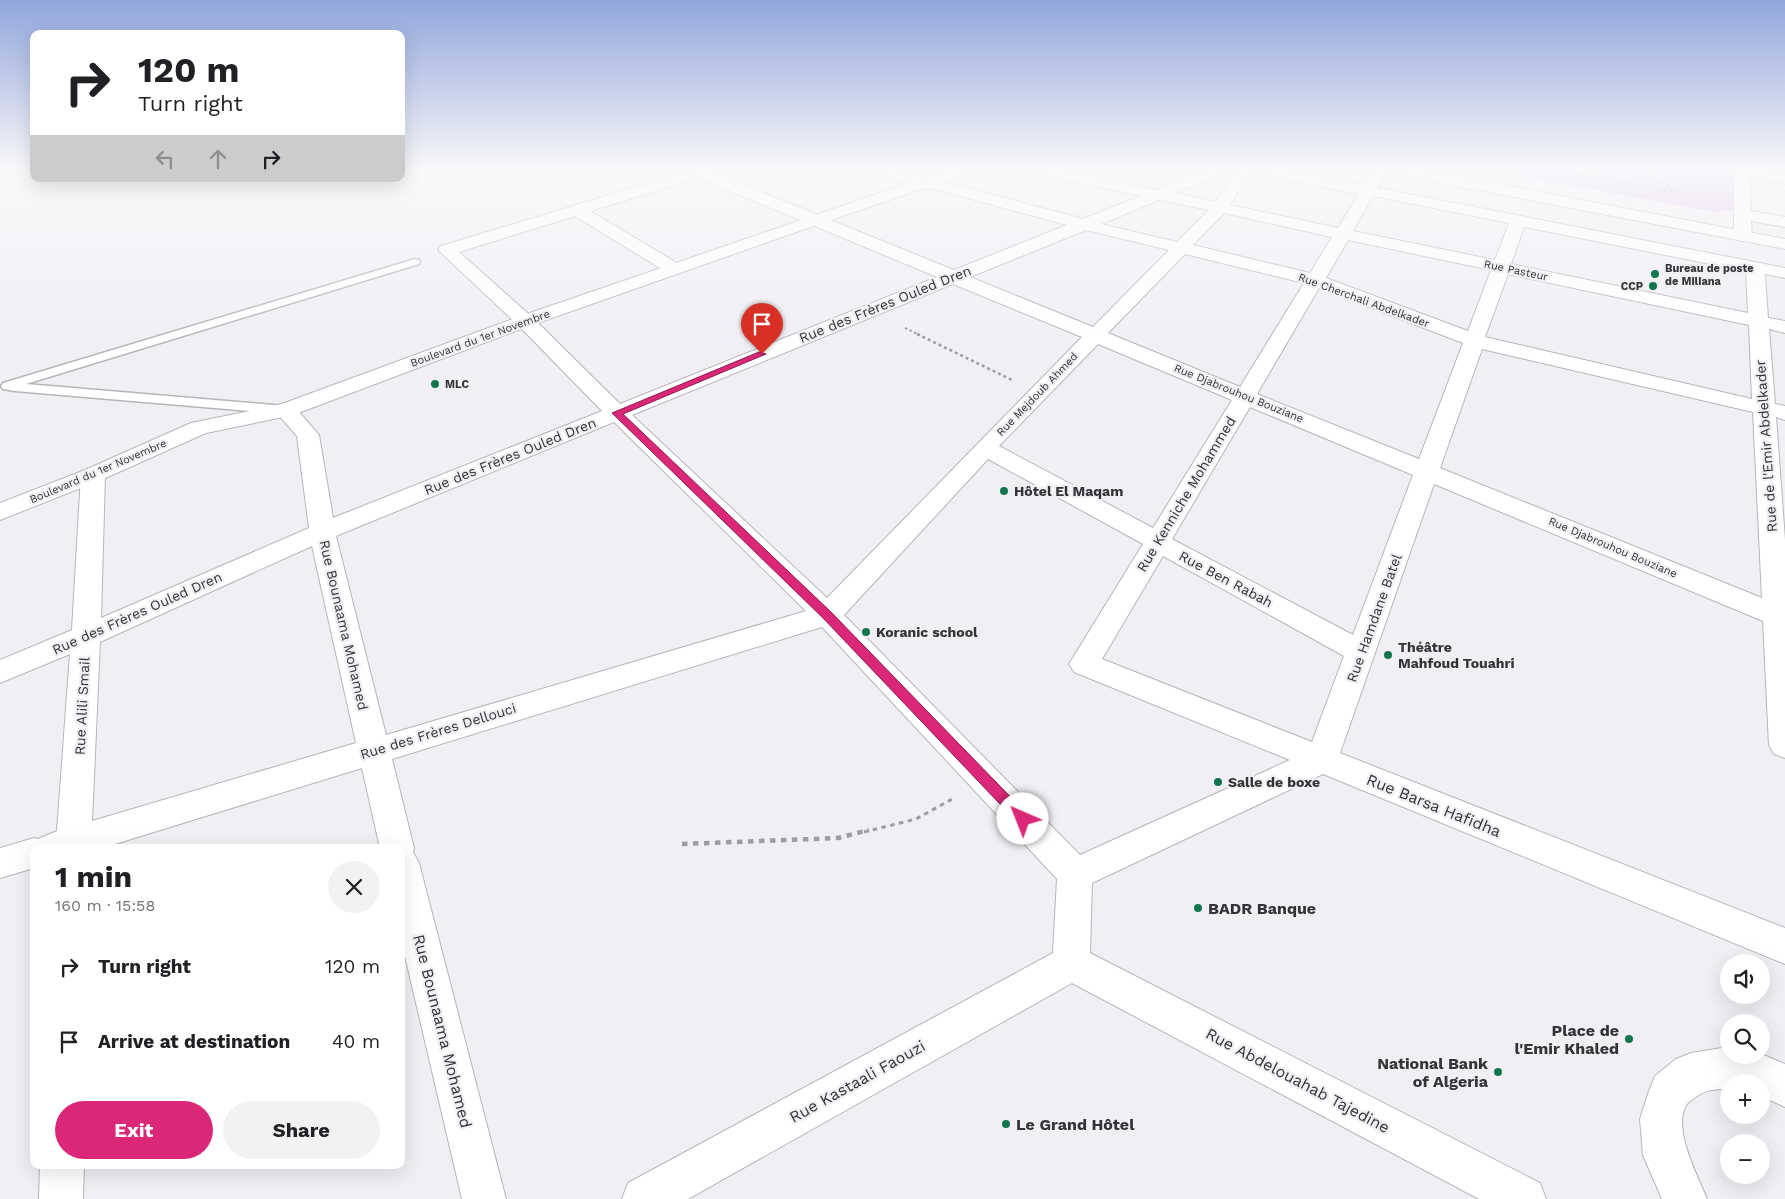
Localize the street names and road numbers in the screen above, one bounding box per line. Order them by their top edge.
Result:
street label: Rue Pasteur [1483,257,1550,284]
street label: Rue des Frères Ouled Dren [797,262,973,346]
street label: Rue Cherchali Abdelkader [1296,271,1432,330]
street label: Boulevard du 1er Novembre [409,307,552,370]
street label: Rue Mejdoub Ahmed [994,350,1081,439]
street label: Rue de l'Emir Abdelkader [1752,359,1780,533]
street label: Rue Djabrouhou Bouziane [1172,362,1305,425]
street label: Rue des Frères Ouled Dren [422,414,598,498]
street label: Rue Kenniche Mohammed [1133,414,1239,574]
street label: Boulevard du 1er Novembre [28,437,169,506]
street label: Rue Djabrouhou Bouziane [1547,514,1679,580]
street label: Rue Bounaama Mohamed [317,538,371,712]
street label: Rue Ben Rabah [1176,548,1276,610]
street label: Rue Hamdane Batel [1343,551,1405,684]
street label: Rue des Frères Ouled Dren [50,568,224,658]
street label: Rue Alili Smail [71,656,93,755]
street label: Rue des Frères Dellouci [358,700,518,762]
street label: Rue Barsa Hafidha [1364,770,1504,841]
street label: Rue Bounaama Mohamed [409,932,476,1130]
street label: Rue Abdelouahab Tajedine [1202,1024,1393,1137]
street label: Rue Kastaali Faouzi [786,1036,929,1127]

